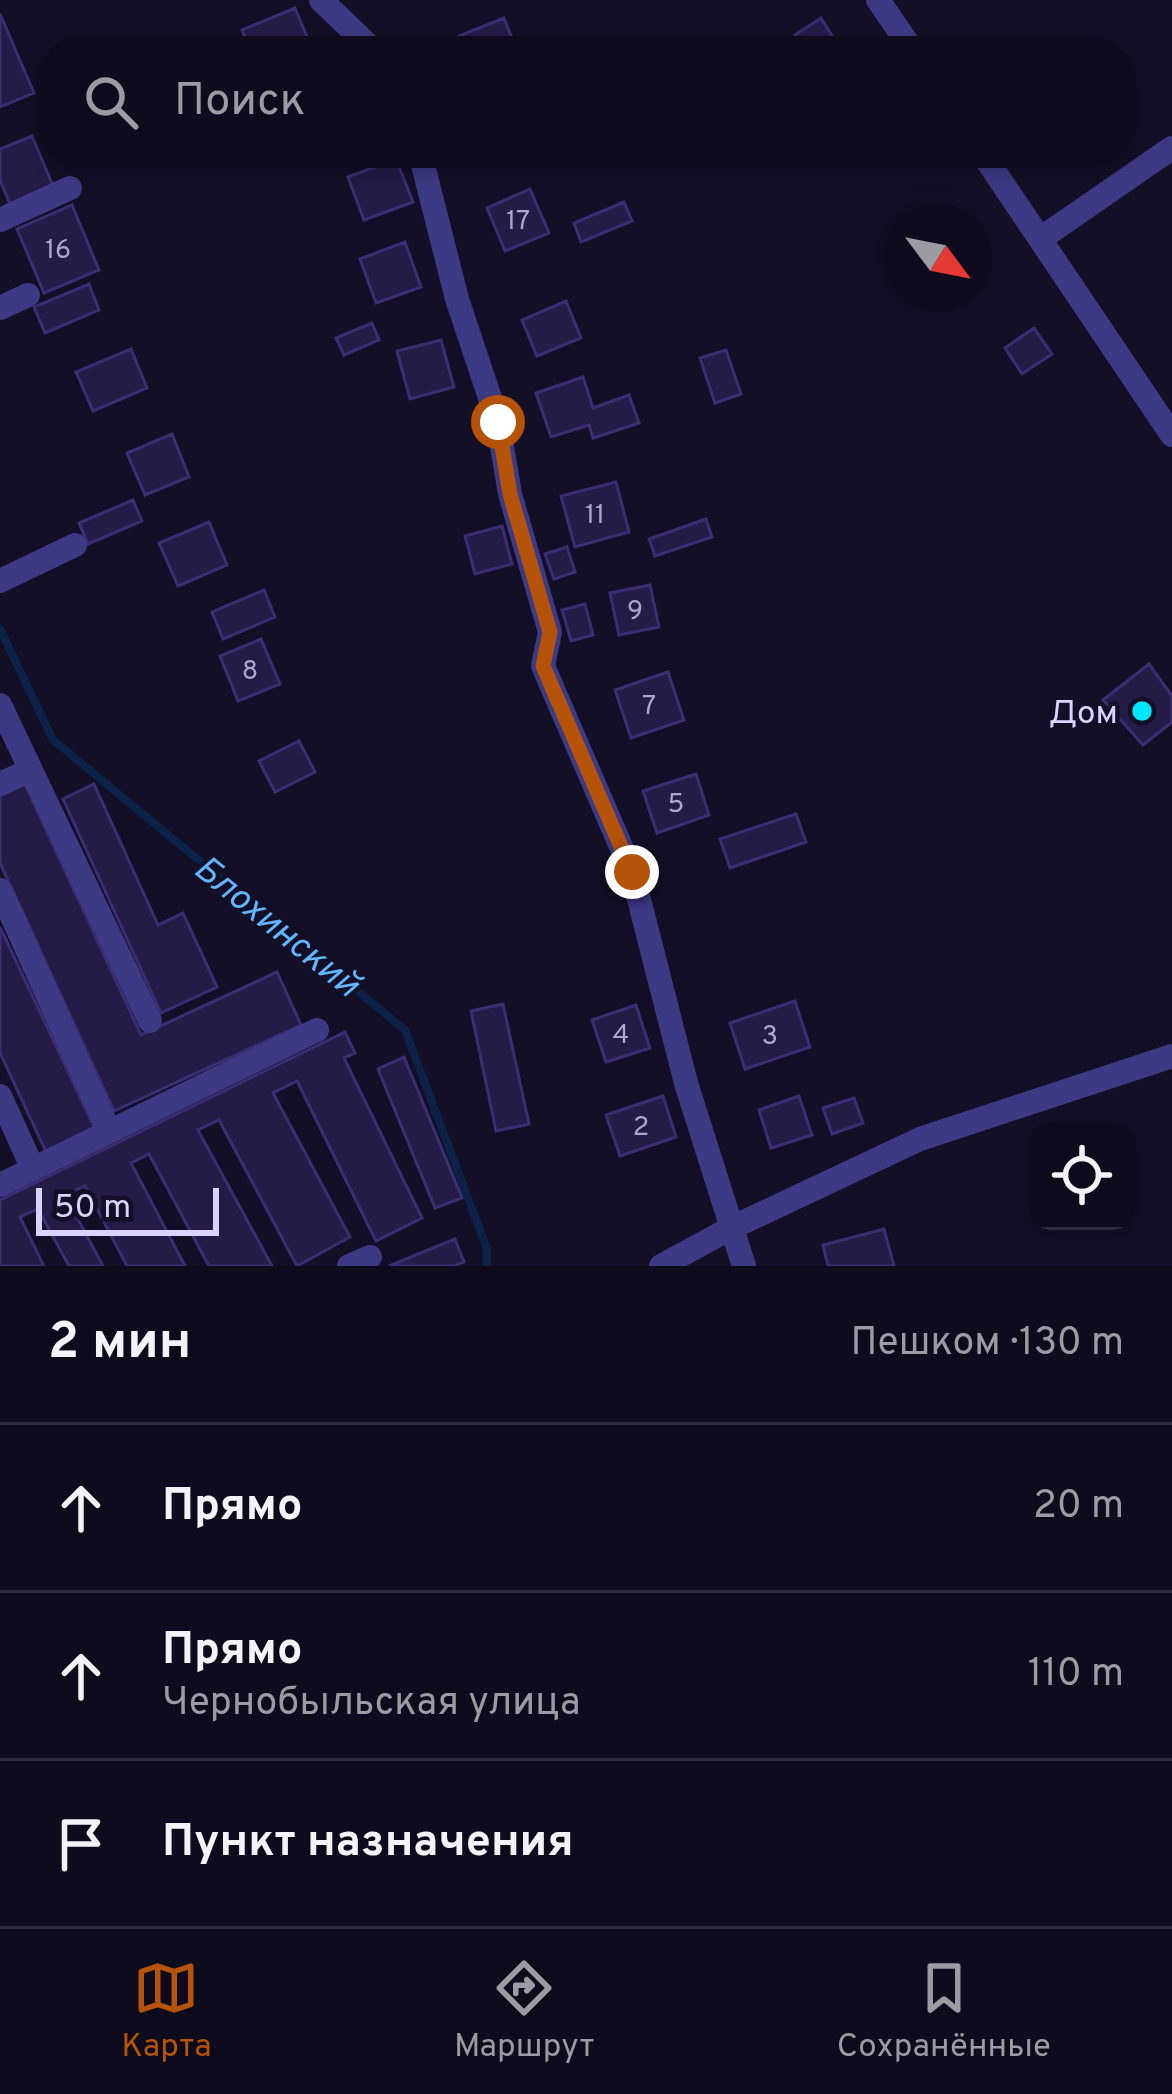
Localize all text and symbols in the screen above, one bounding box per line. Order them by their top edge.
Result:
search box [36,36,1136,168]
icon: search [78,69,144,135]
text: Поиск [174,74,305,131]
north arrow [884,204,992,312]
house number: 17 [506,205,530,239]
house number: 16 [45,234,71,268]
route start [471,395,525,449]
house number: 11 [585,499,605,533]
house number: 9 [627,595,643,629]
house number: 8 [242,655,258,689]
house number: 7 [642,690,656,724]
place label: Дом [1049,694,1118,736]
marker: Дом [1129,698,1155,724]
house number: 5 [668,788,684,822]
route end [605,845,659,899]
water label: Блохинский [183,847,369,1010]
house number: 4 [613,1019,629,1053]
house number: 3 [762,1020,778,1054]
house number: 2 [633,1111,649,1145]
map controls [1028,1122,1136,1230]
button: locate [1028,1122,1136,1230]
scale bar [36,1182,219,1235]
text: 50 m [54,1188,131,1230]
text: 2 мин [48,1312,191,1377]
text: Пешком · 130 m [850,1320,1124,1369]
icon: ahead [48,1475,114,1541]
text: Прямо [162,1479,303,1536]
text: 20 m [1033,1483,1124,1532]
text: Прямо [162,1623,303,1680]
icon: ahead [48,1643,114,1709]
text: 110 m [1028,1651,1124,1700]
text: Чернобыльская улица [162,1680,580,1729]
icon: arrive [48,1811,114,1877]
text: Пункт назначения [162,1815,574,1872]
tab: Карта [121,1955,212,2069]
tab: Маршрут [454,1955,594,2069]
tab: Сохранённые [837,1955,1051,2069]

